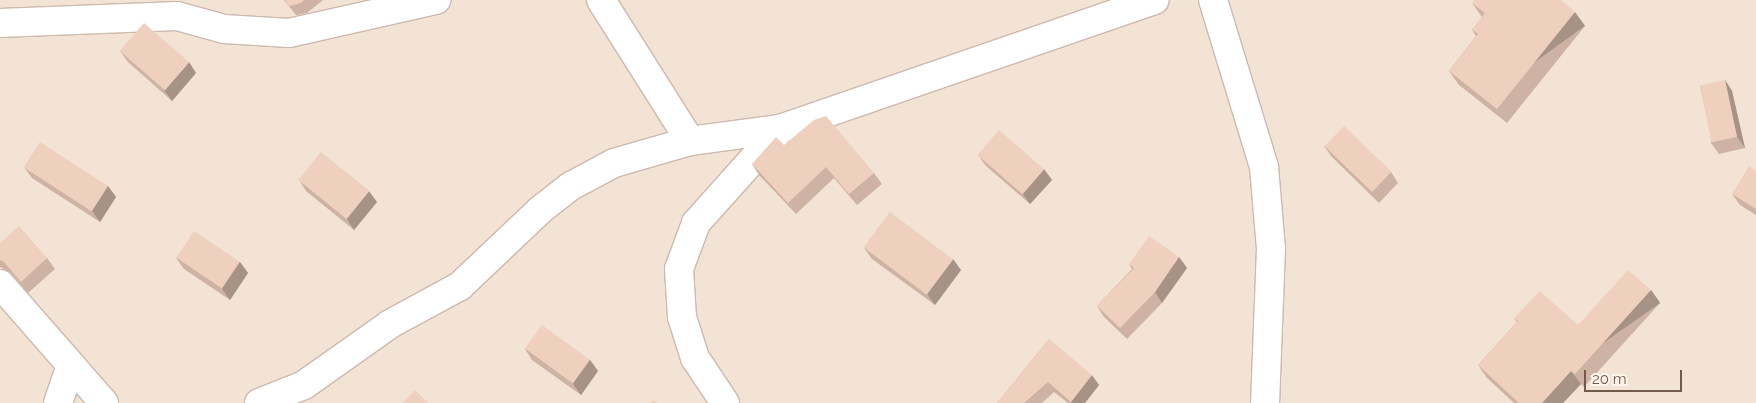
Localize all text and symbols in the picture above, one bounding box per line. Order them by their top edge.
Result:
scale bar [1586,360,1684,392]
text: 20 m [1592,370,1627,388]

